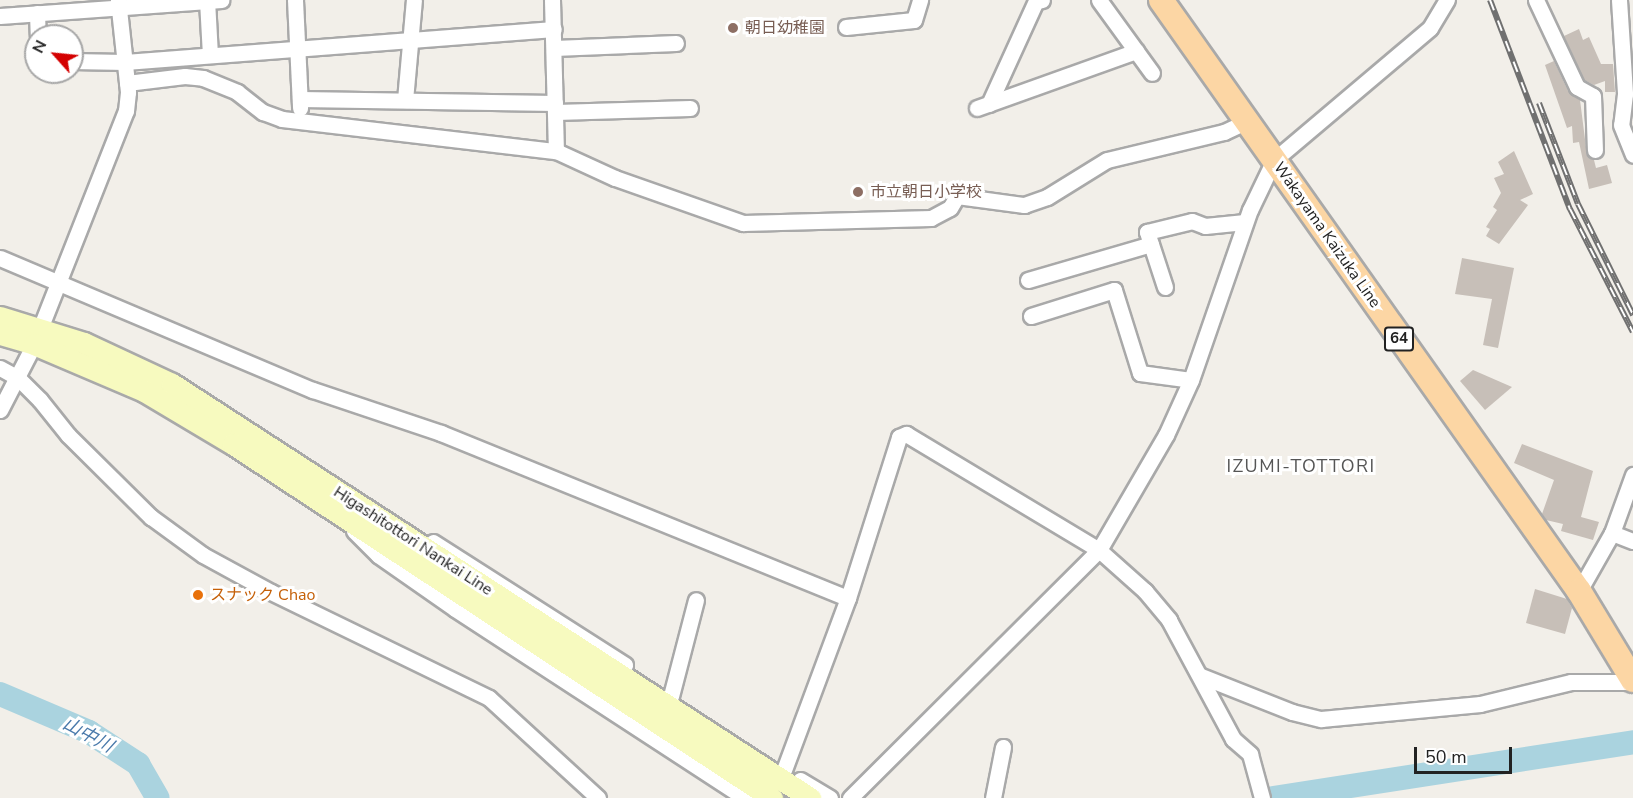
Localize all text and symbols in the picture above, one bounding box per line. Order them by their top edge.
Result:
place label: 朝日幼稚園 [745,18,825,38]
marker: 朝日幼稚園 [726,21,740,35]
north arrow [24,24,84,84]
text: N [27,36,52,57]
street label: Wakayama Kaizuka Line [1269,158,1385,312]
place label: 市立朝日小学校 [870,182,982,202]
marker: 市立朝日小学校 [851,185,865,199]
road number: 64 [1384,327,1414,351]
district label: IZUMI-TOTTORI [1226,455,1376,477]
street label: Higashitottori Nankai Line [330,482,496,600]
place label: スナック Chao [210,585,315,605]
marker: スナック Chao [191,588,205,602]
water label: 山中川 [59,713,117,757]
scale bar [1417,735,1514,773]
text: 50 m [1425,745,1467,769]

